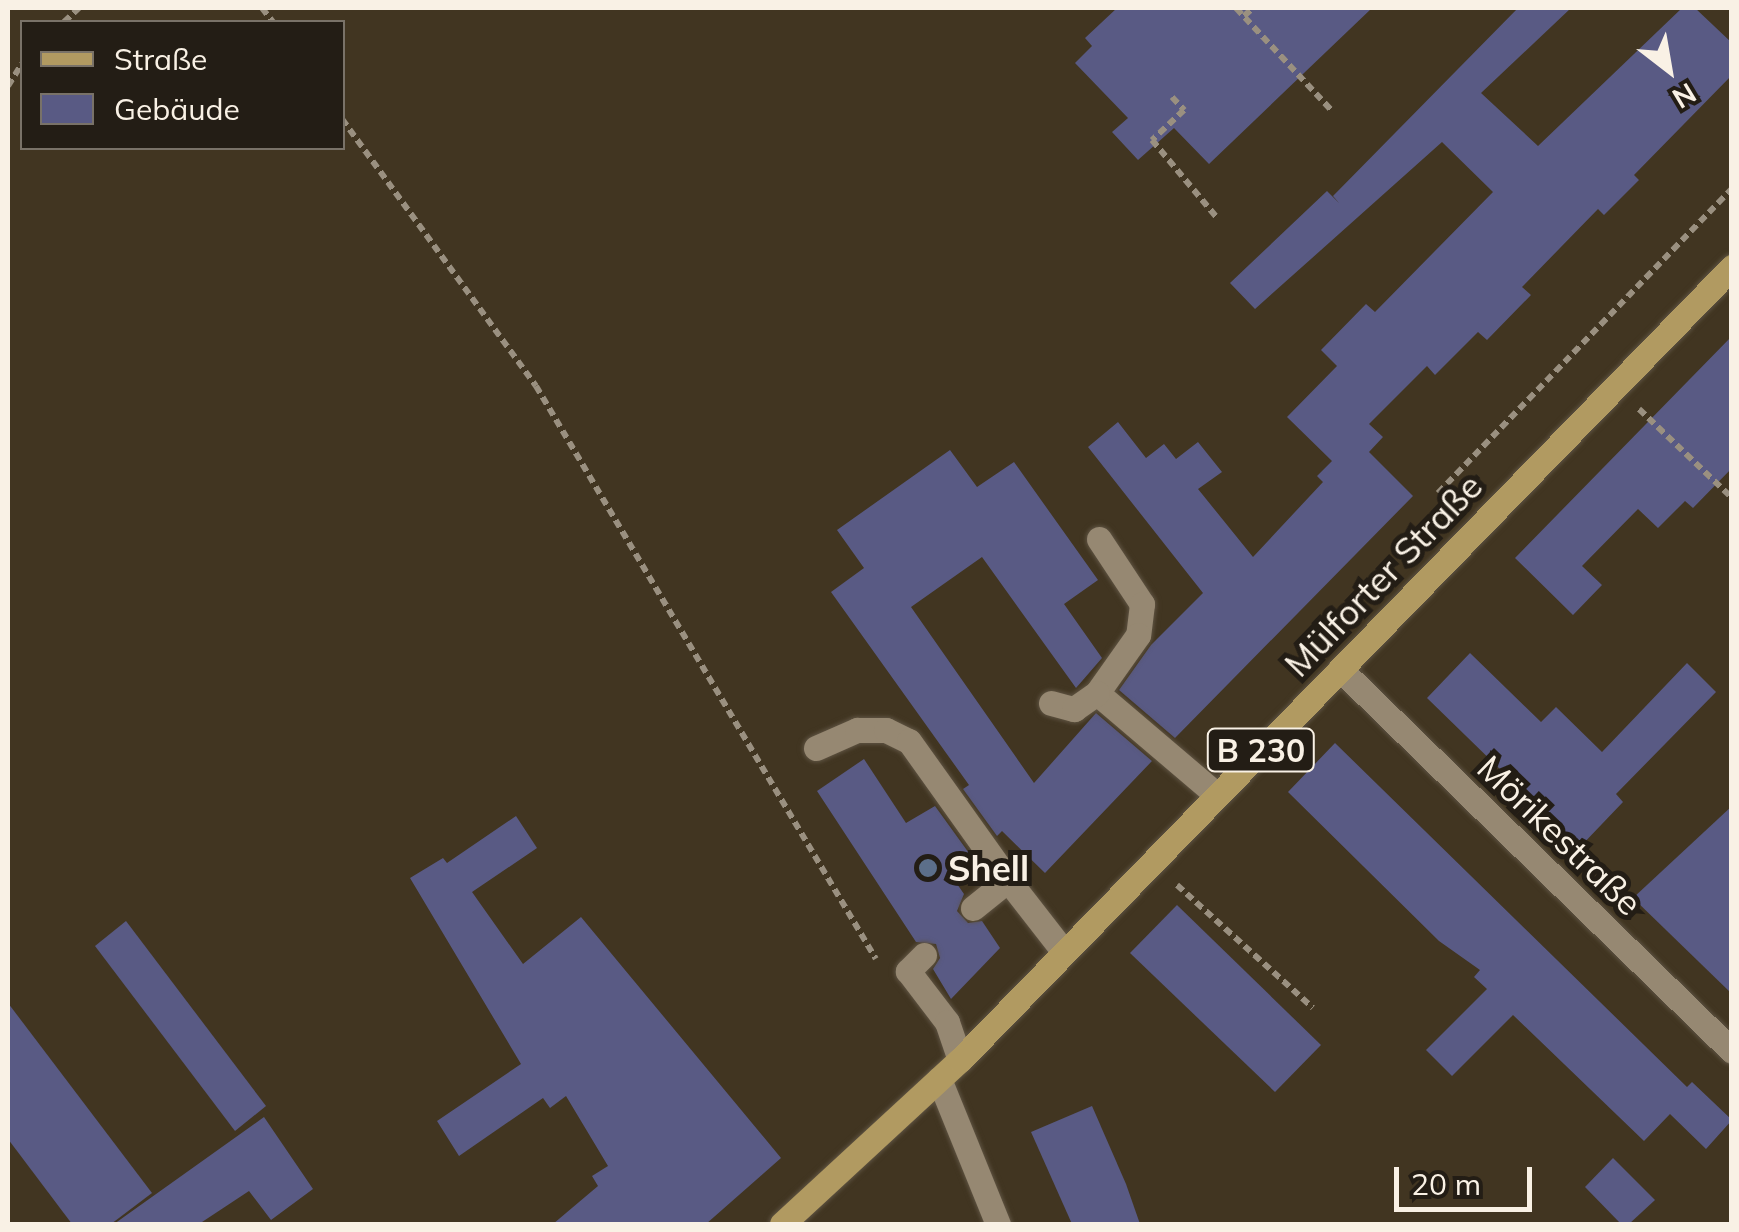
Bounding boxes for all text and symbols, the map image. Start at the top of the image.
legend [20,20,345,150]
north arrow [1619,20,1719,120]
text: Straße [114,40,207,78]
text: N [1667,76,1703,117]
text: Gebäude [114,90,240,128]
street label: Mülforter Straße [1276,465,1490,685]
road number: B 230 [1206,723,1316,777]
street label: Mörikestraße [1469,746,1651,924]
place label: Shell [948,847,1029,889]
marker: Shell [917,857,939,879]
scale bar [1399,1147,1536,1209]
text: 20 m [1411,1165,1481,1203]

